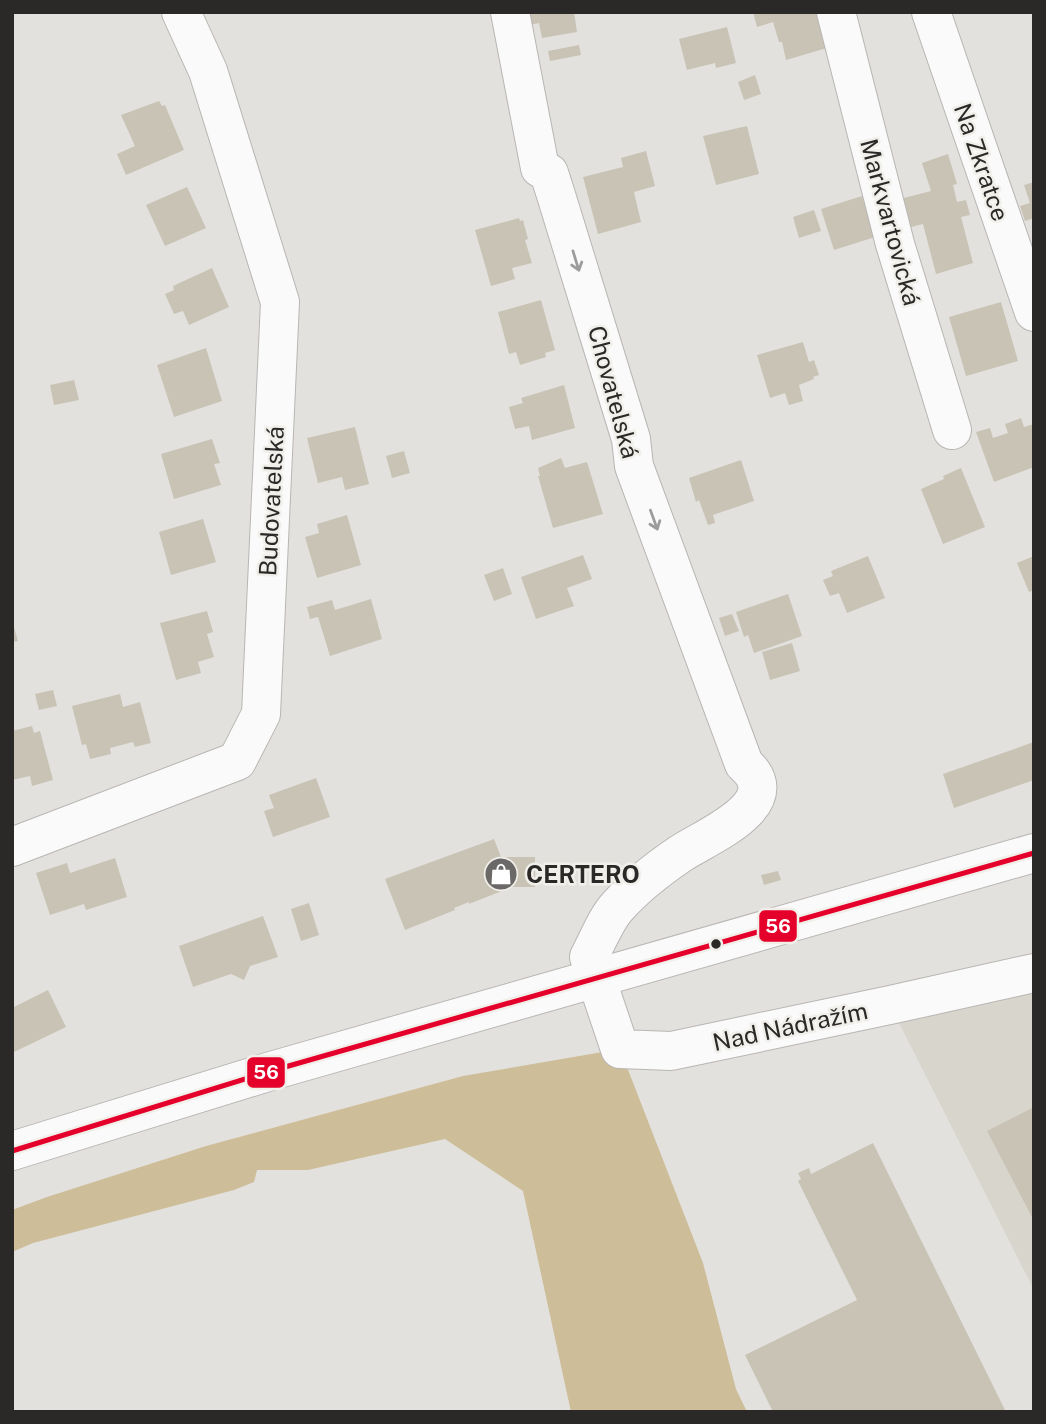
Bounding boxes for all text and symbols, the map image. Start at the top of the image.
street label: Na Zkratce [949,99,1015,225]
street label: Markvartovická [855,136,927,308]
one-way arrow [571,249,584,271]
street label: Chovatelská [583,323,645,461]
street label: Budovatelská [253,425,289,577]
one-way arrow [648,509,661,531]
shop icon: CERTERO [482,855,520,893]
place label: CERTERO [526,860,640,888]
line badge: 56 [758,909,798,943]
text: 56 [765,915,791,937]
unlabelled marker [709,937,723,951]
street label: Nad Nádražím [710,996,870,1056]
line badge: 56 [246,1056,286,1089]
text: 56 [253,1061,279,1083]

